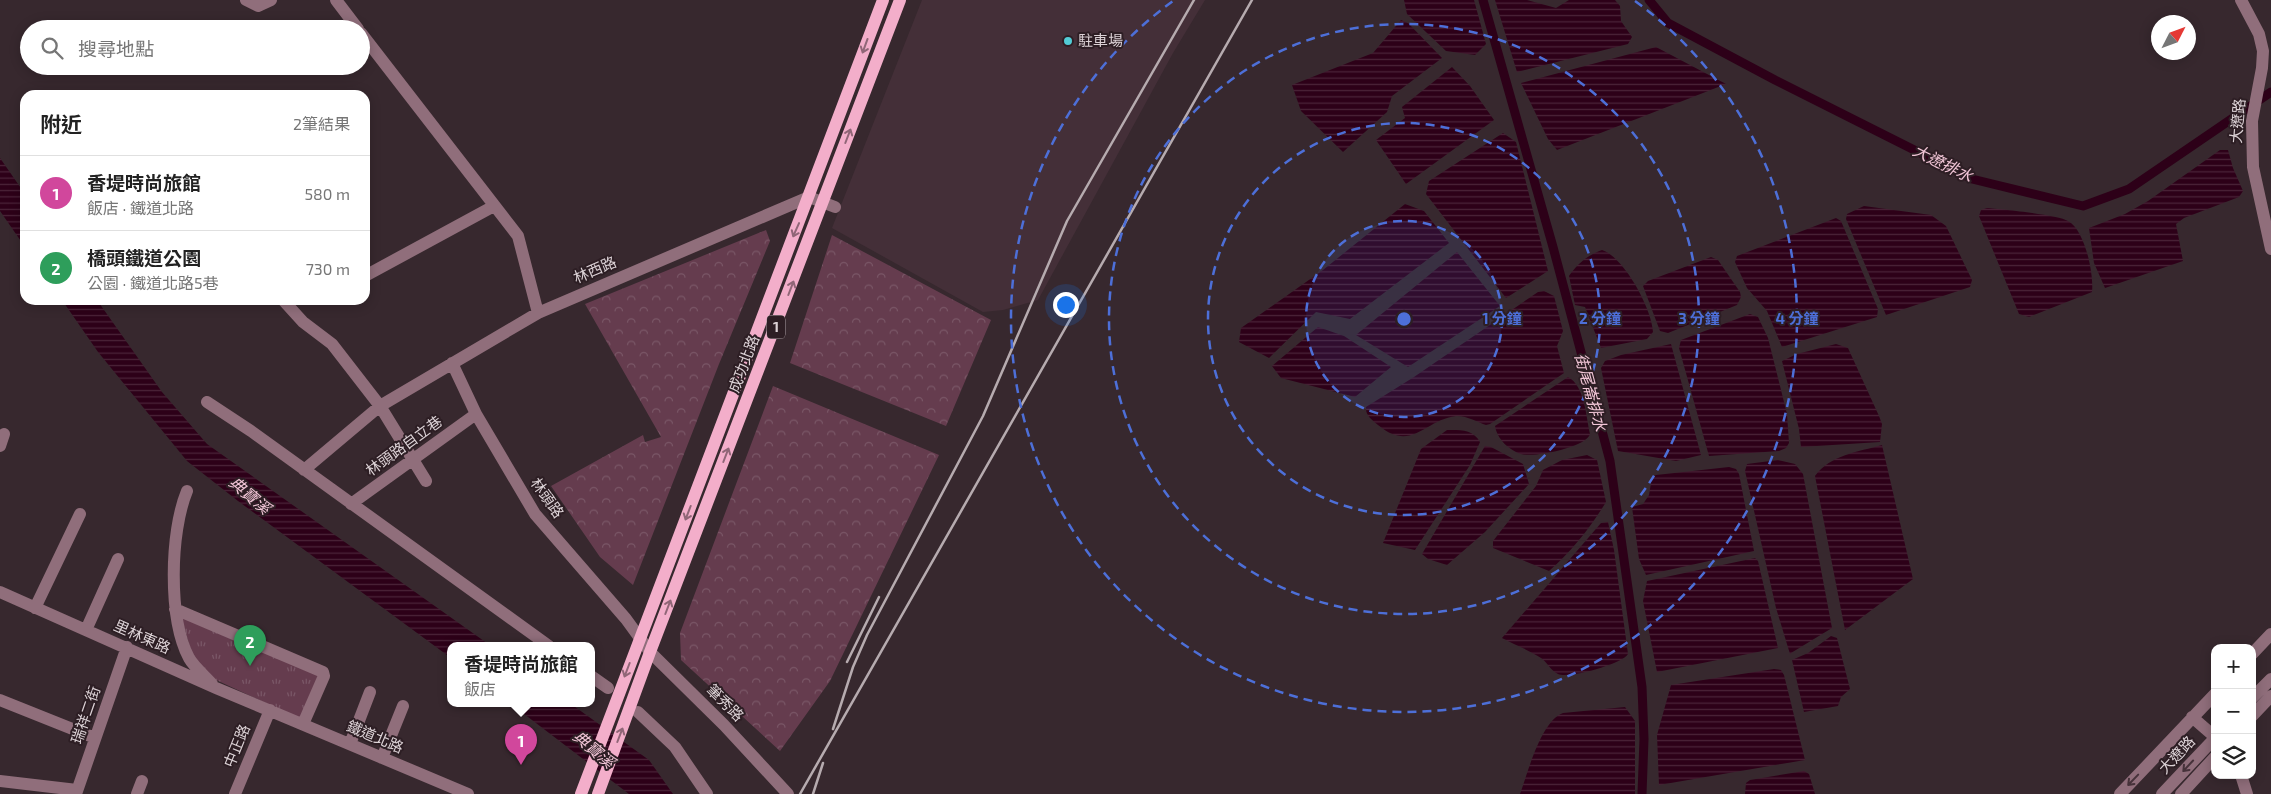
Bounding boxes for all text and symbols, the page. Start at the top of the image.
north arrow [2151,15,2196,60]
search box [20,20,370,75]
place label: 駐車場 [1078,31,1123,49]
icon: search [38,34,66,62]
marker: 駐車場 [1062,35,1074,47]
text: 搜尋地點 [78,37,154,60]
one-way arrow [860,38,869,53]
street label: 大遼路 [2226,98,2248,144]
text: 附近 [40,111,82,136]
text: 2筆結果 [293,114,350,133]
one-way arrow [845,128,854,143]
water label: 大遼排水 [1910,140,1977,186]
text: 香堤時尚旅館 [87,171,201,194]
text: 1 [53,184,59,203]
text: 580 m [304,184,350,203]
text: 飯店 · 鐵道北路 [87,198,194,217]
one-way arrow [790,222,800,237]
text: 橋頭鐵道公園 [87,246,201,269]
street label: 林西路 [570,252,619,286]
text: 2 [51,259,61,278]
text: 730 m [306,259,350,278]
text: 公園 · 鐵道北路5巷 [87,273,219,292]
one-way arrow [787,280,796,296]
your location [1053,292,1079,318]
text: 1 分鐘 [1482,309,1522,327]
text: 2 分鐘 [1579,309,1621,327]
text: 3 分鐘 [1678,309,1720,327]
text: 4 分鐘 [1776,309,1818,327]
centre of rings [1395,310,1413,328]
road number: 1 [767,316,785,338]
street label: 成功北路 [724,332,762,395]
water label: 街尾崙排水 [1572,351,1611,434]
street label: 林頭路自立巷 [362,411,445,479]
one-way arrow [722,448,731,464]
water label: 典寶溪 [226,472,276,519]
street label: 林頭路 [528,474,568,521]
one-way arrow [682,505,692,520]
one-way arrow [663,600,673,615]
street label: 里林東路 [111,616,173,657]
pin: 2 [234,625,266,666]
popup [447,642,595,707]
map controls [2211,644,2256,779]
button: + [2211,644,2256,689]
text: 香堤時尚旅館 [464,652,578,675]
one-way arrow [622,661,631,677]
text: 飯店 [464,679,496,698]
street label: 筆秀路 [703,680,748,725]
street label: 瑞祥二街 [67,683,103,746]
button: − [2211,689,2256,734]
street label: 鐵道北路 [344,716,407,756]
street label: 中正路 [219,721,253,770]
pin: 1 [505,724,537,765]
water label: 典寶溪 [570,726,620,773]
one-way arrow [616,728,625,743]
street label: 大遼路 [2154,732,2198,777]
button: layers [2211,734,2256,779]
one-way arrow [2182,760,2194,772]
one-way arrow [2127,774,2139,786]

